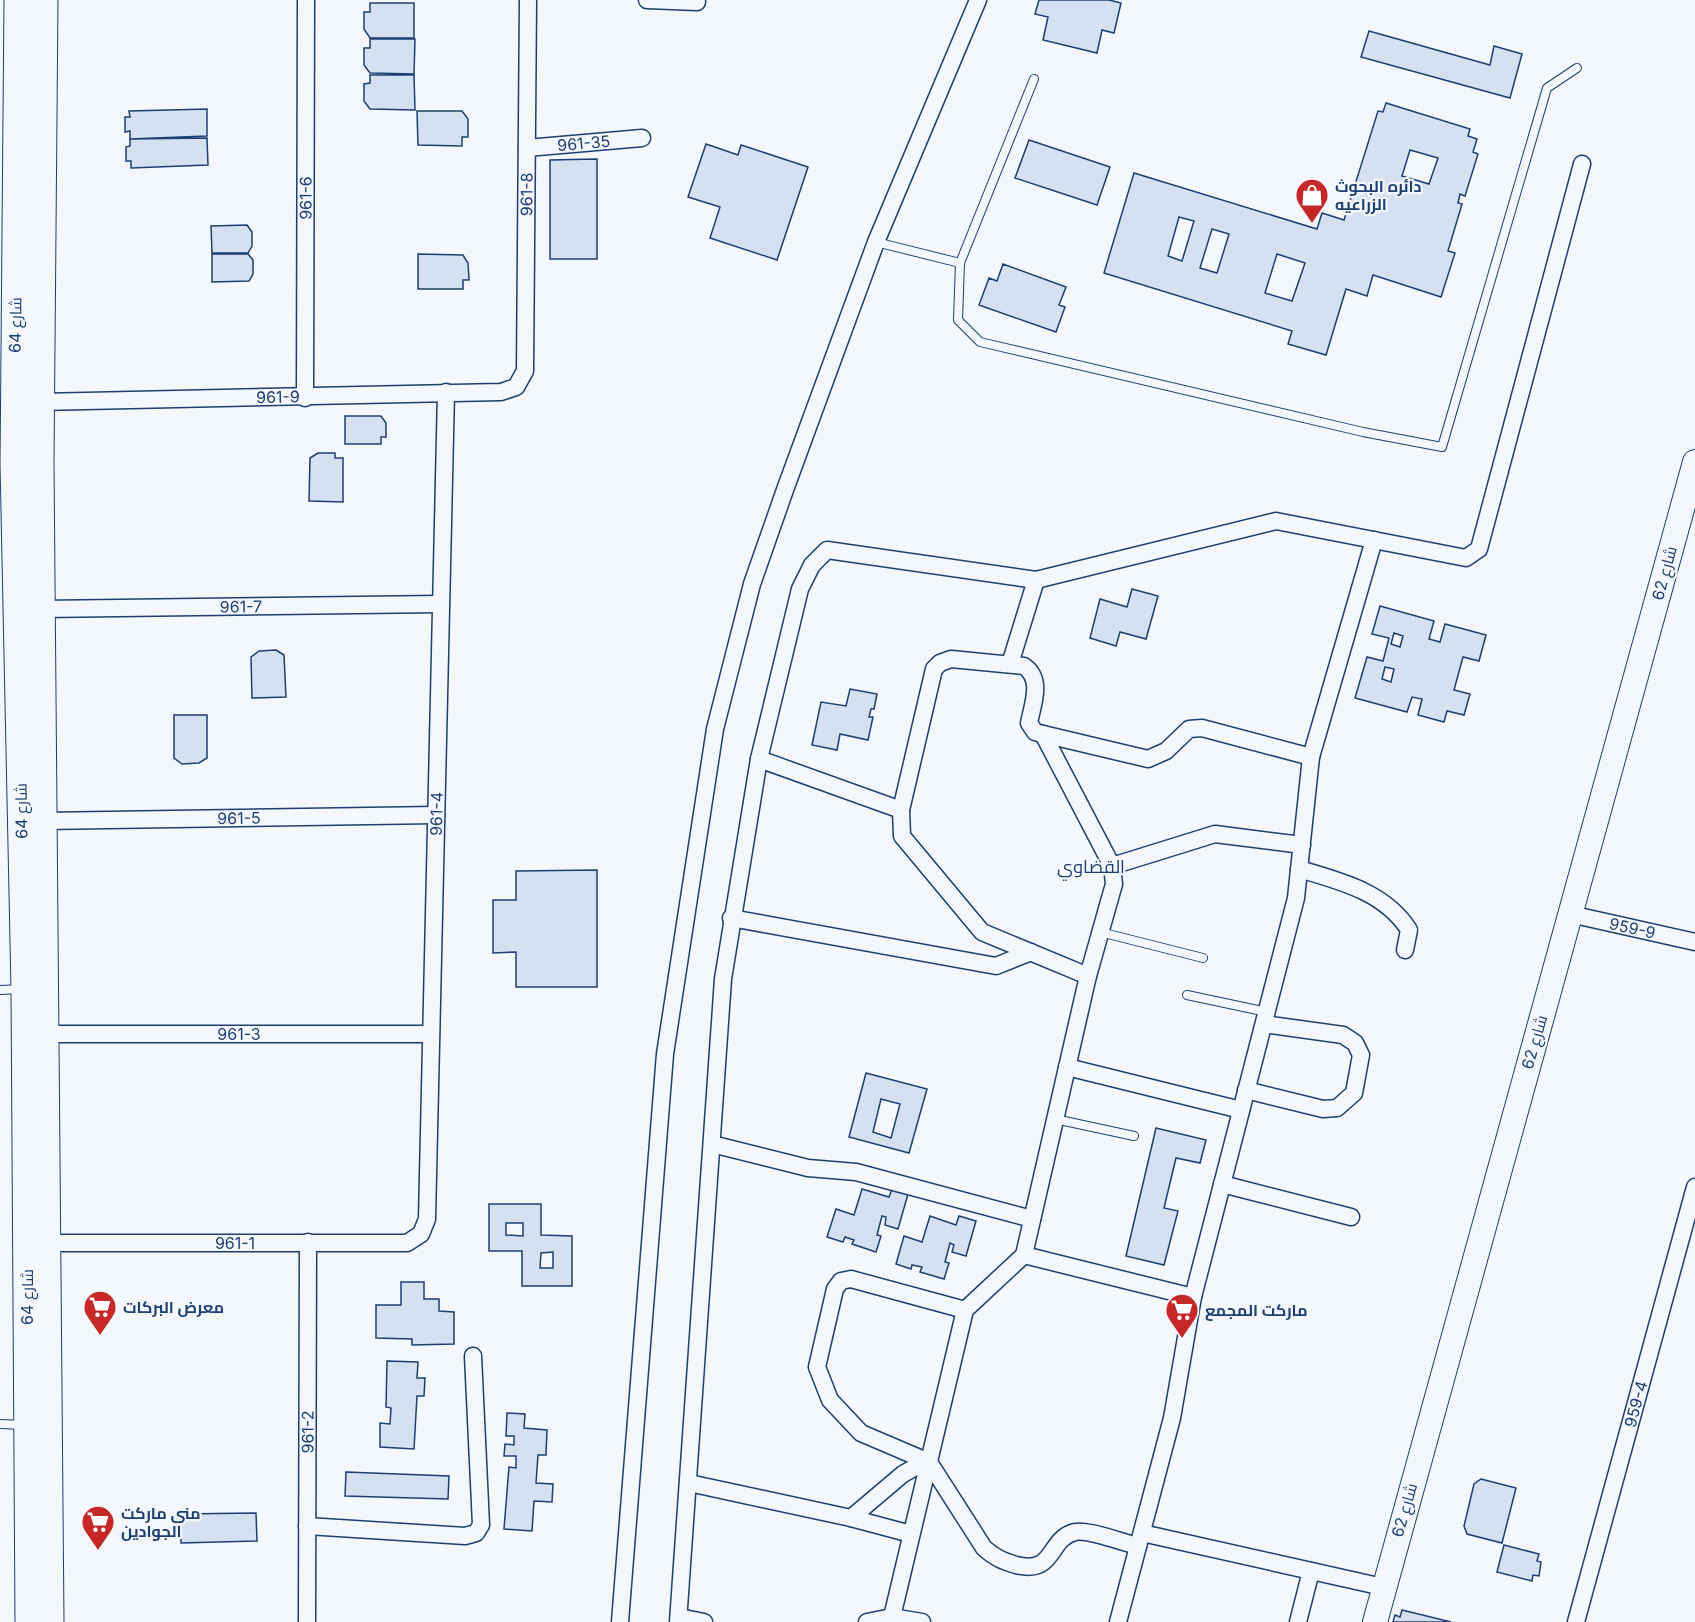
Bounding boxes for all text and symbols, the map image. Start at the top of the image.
street label: 961-35 [556,131,611,155]
street label: 961-8 [516,172,537,216]
street label: 961-6 [295,176,316,220]
place label: دائره البحوث الزراعيه [1335,176,1421,214]
shop icon: دائره البحوث الزراعيه [1294,177,1330,224]
street label: شارع 64 [5,297,27,353]
street label: 961-9 [256,386,300,407]
street label: شارع 62 [1647,544,1683,603]
street label: 961-7 [220,596,262,617]
street label: شارع 64 [11,783,33,839]
street label: 961-4 [426,792,447,836]
street label: 961-5 [217,808,261,828]
district label: القضاوي [1057,856,1125,881]
street label: 959-9 [1607,913,1658,943]
street label: شارع 62 [1517,1013,1553,1072]
street label: 961-3 [217,1024,261,1044]
street label: 961-1 [215,1233,255,1253]
street label: شارع 64 [17,1269,39,1325]
supermarket icon: معرض البركات [82,1289,118,1336]
supermarket icon: ماركت المجمع [1164,1292,1200,1339]
place label: معرض البركات [123,1297,224,1317]
place label: ماركت المجمع [1205,1300,1308,1321]
street label: 959-4 [1620,1379,1652,1429]
street label: 961-2 [297,1410,318,1454]
street label: شارع 62 [1387,1481,1423,1540]
place label: مني ماركت الجوادين [121,1503,201,1541]
supermarket icon: مني ماركت الجوادين [80,1504,116,1551]

